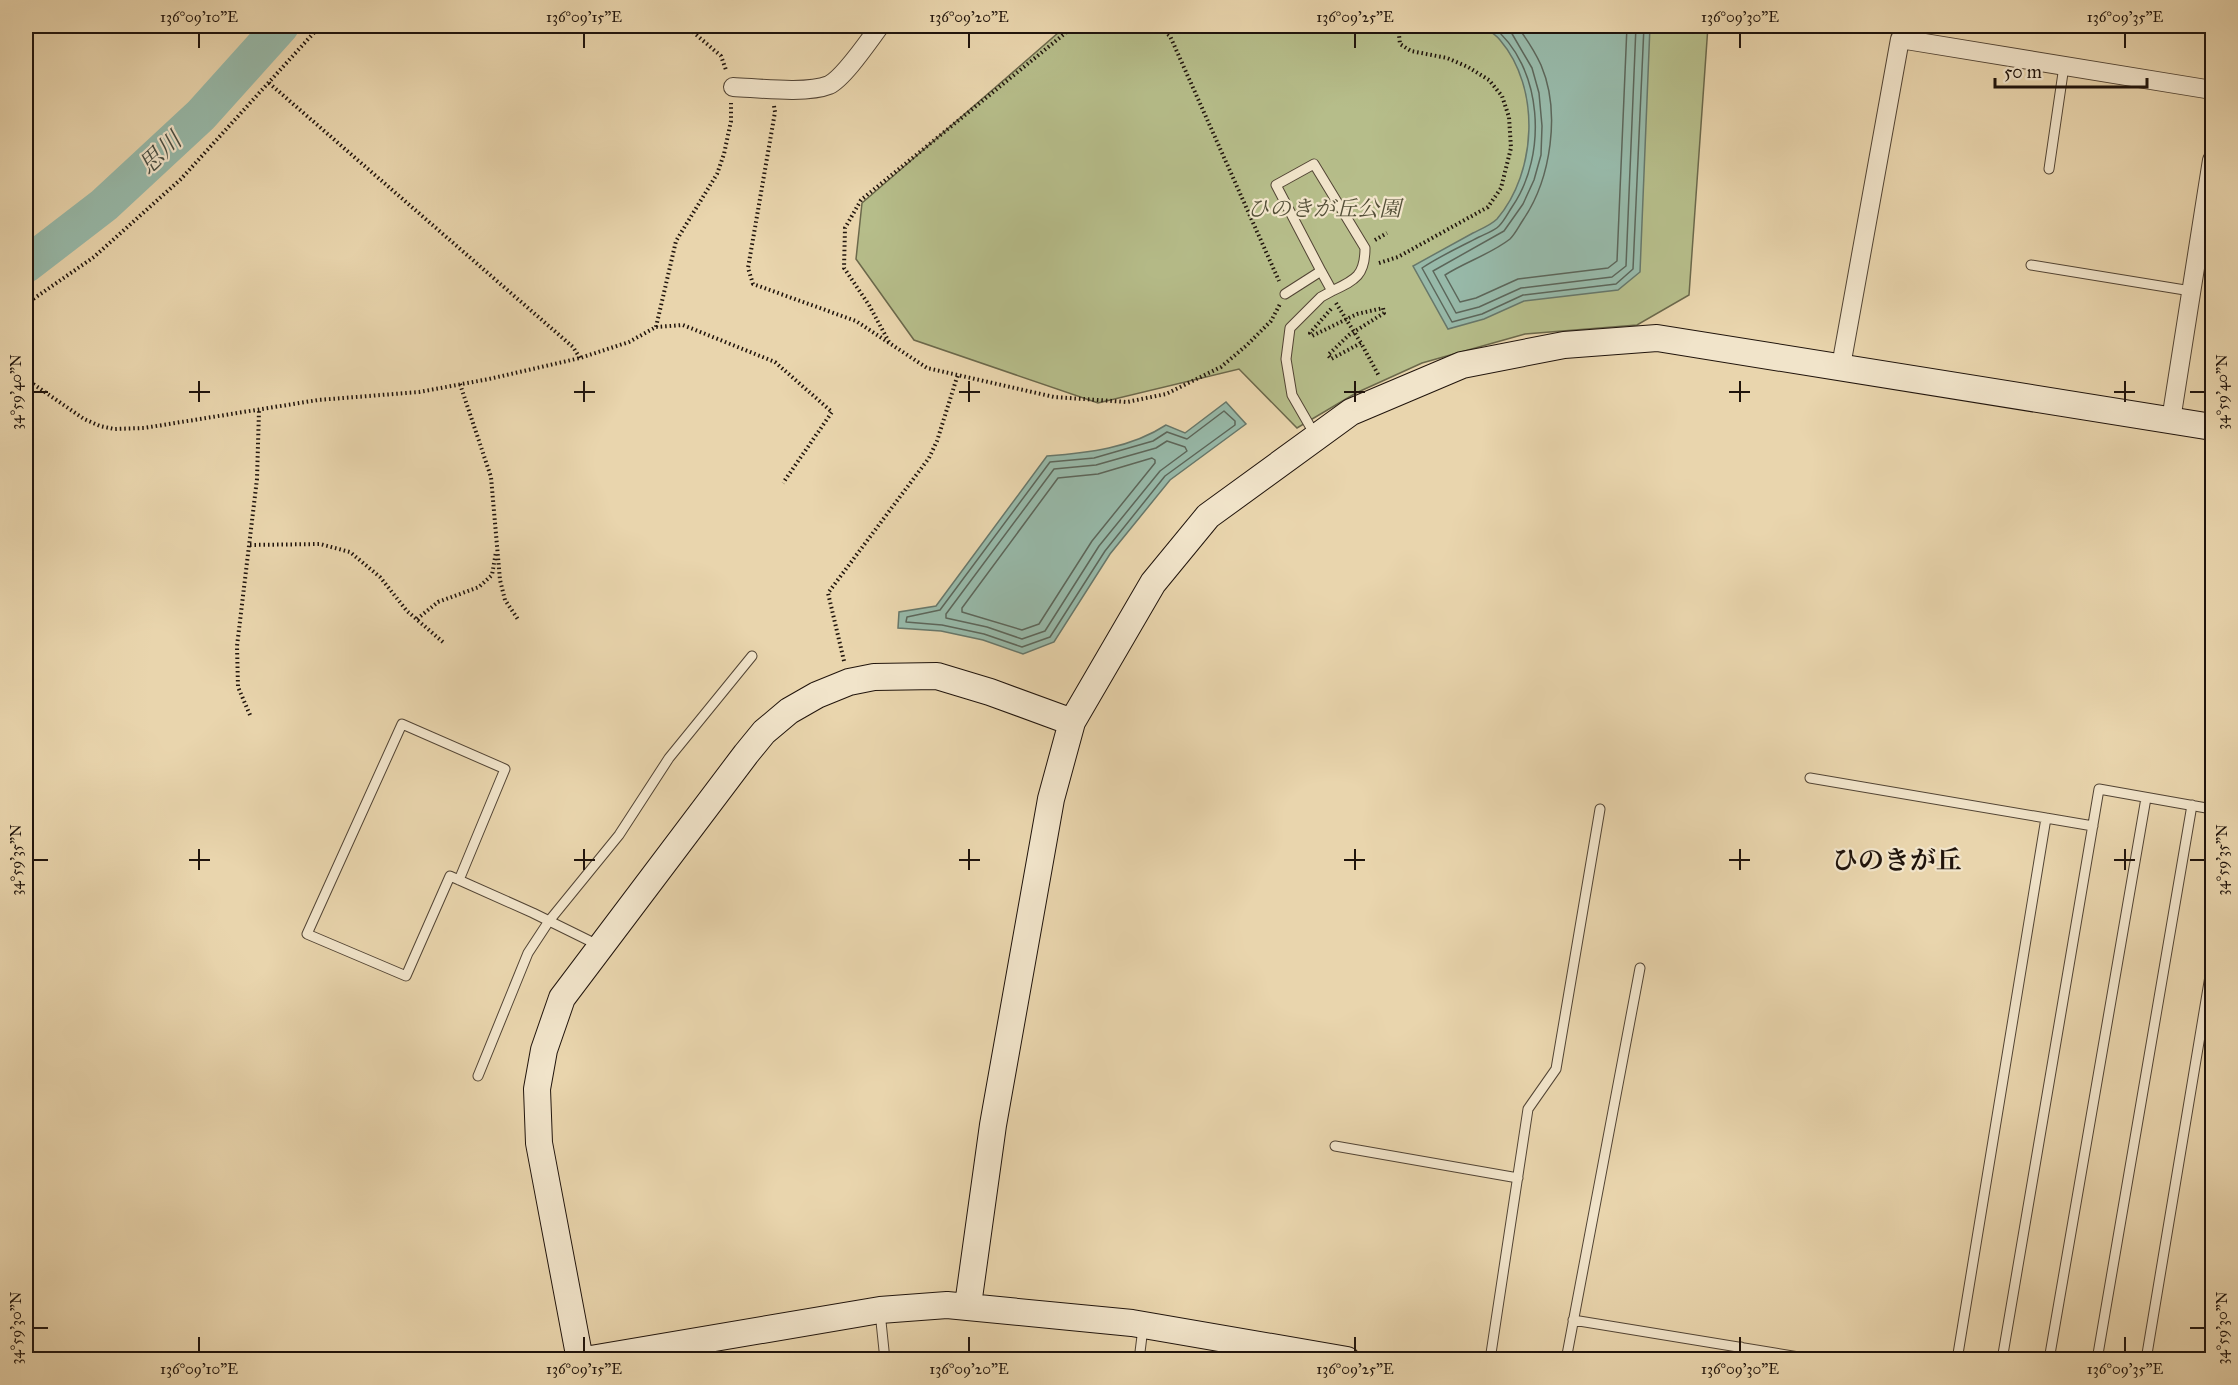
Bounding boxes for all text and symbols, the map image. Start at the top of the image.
text: 136°09'10"E [160,8,238,26]
text: 136°09'15"E [546,8,622,26]
text: 136°09'20"E [929,8,1009,26]
text: 136°09'25"E [1316,8,1394,26]
text: 136°09'30"E [1701,8,1779,26]
text: 136°09'35"E [2087,8,2163,26]
scale bar [1995,51,2146,89]
text: 50 m [2004,61,2042,83]
water label: 思川 [132,124,190,180]
park label: ひのきが丘公園 [1247,195,1404,222]
text: 34°59'40"N [7,354,25,430]
text: 34°59'40"N [2213,354,2231,430]
text: 34°59'35"N [7,824,25,896]
text: 34°59'35"N [2213,824,2231,896]
district label: ひのきが丘 [1832,844,1962,876]
text: 34°59'30"N [7,1291,25,1365]
text: 34°59'30"N [2213,1291,2231,1365]
text: 136°09'10"E [160,1360,238,1378]
text: 136°09'15"E [546,1360,622,1378]
text: 136°09'20"E [929,1360,1009,1378]
text: 136°09'25"E [1316,1360,1394,1378]
text: 136°09'30"E [1701,1360,1779,1378]
text: 136°09'35"E [2087,1360,2163,1378]

